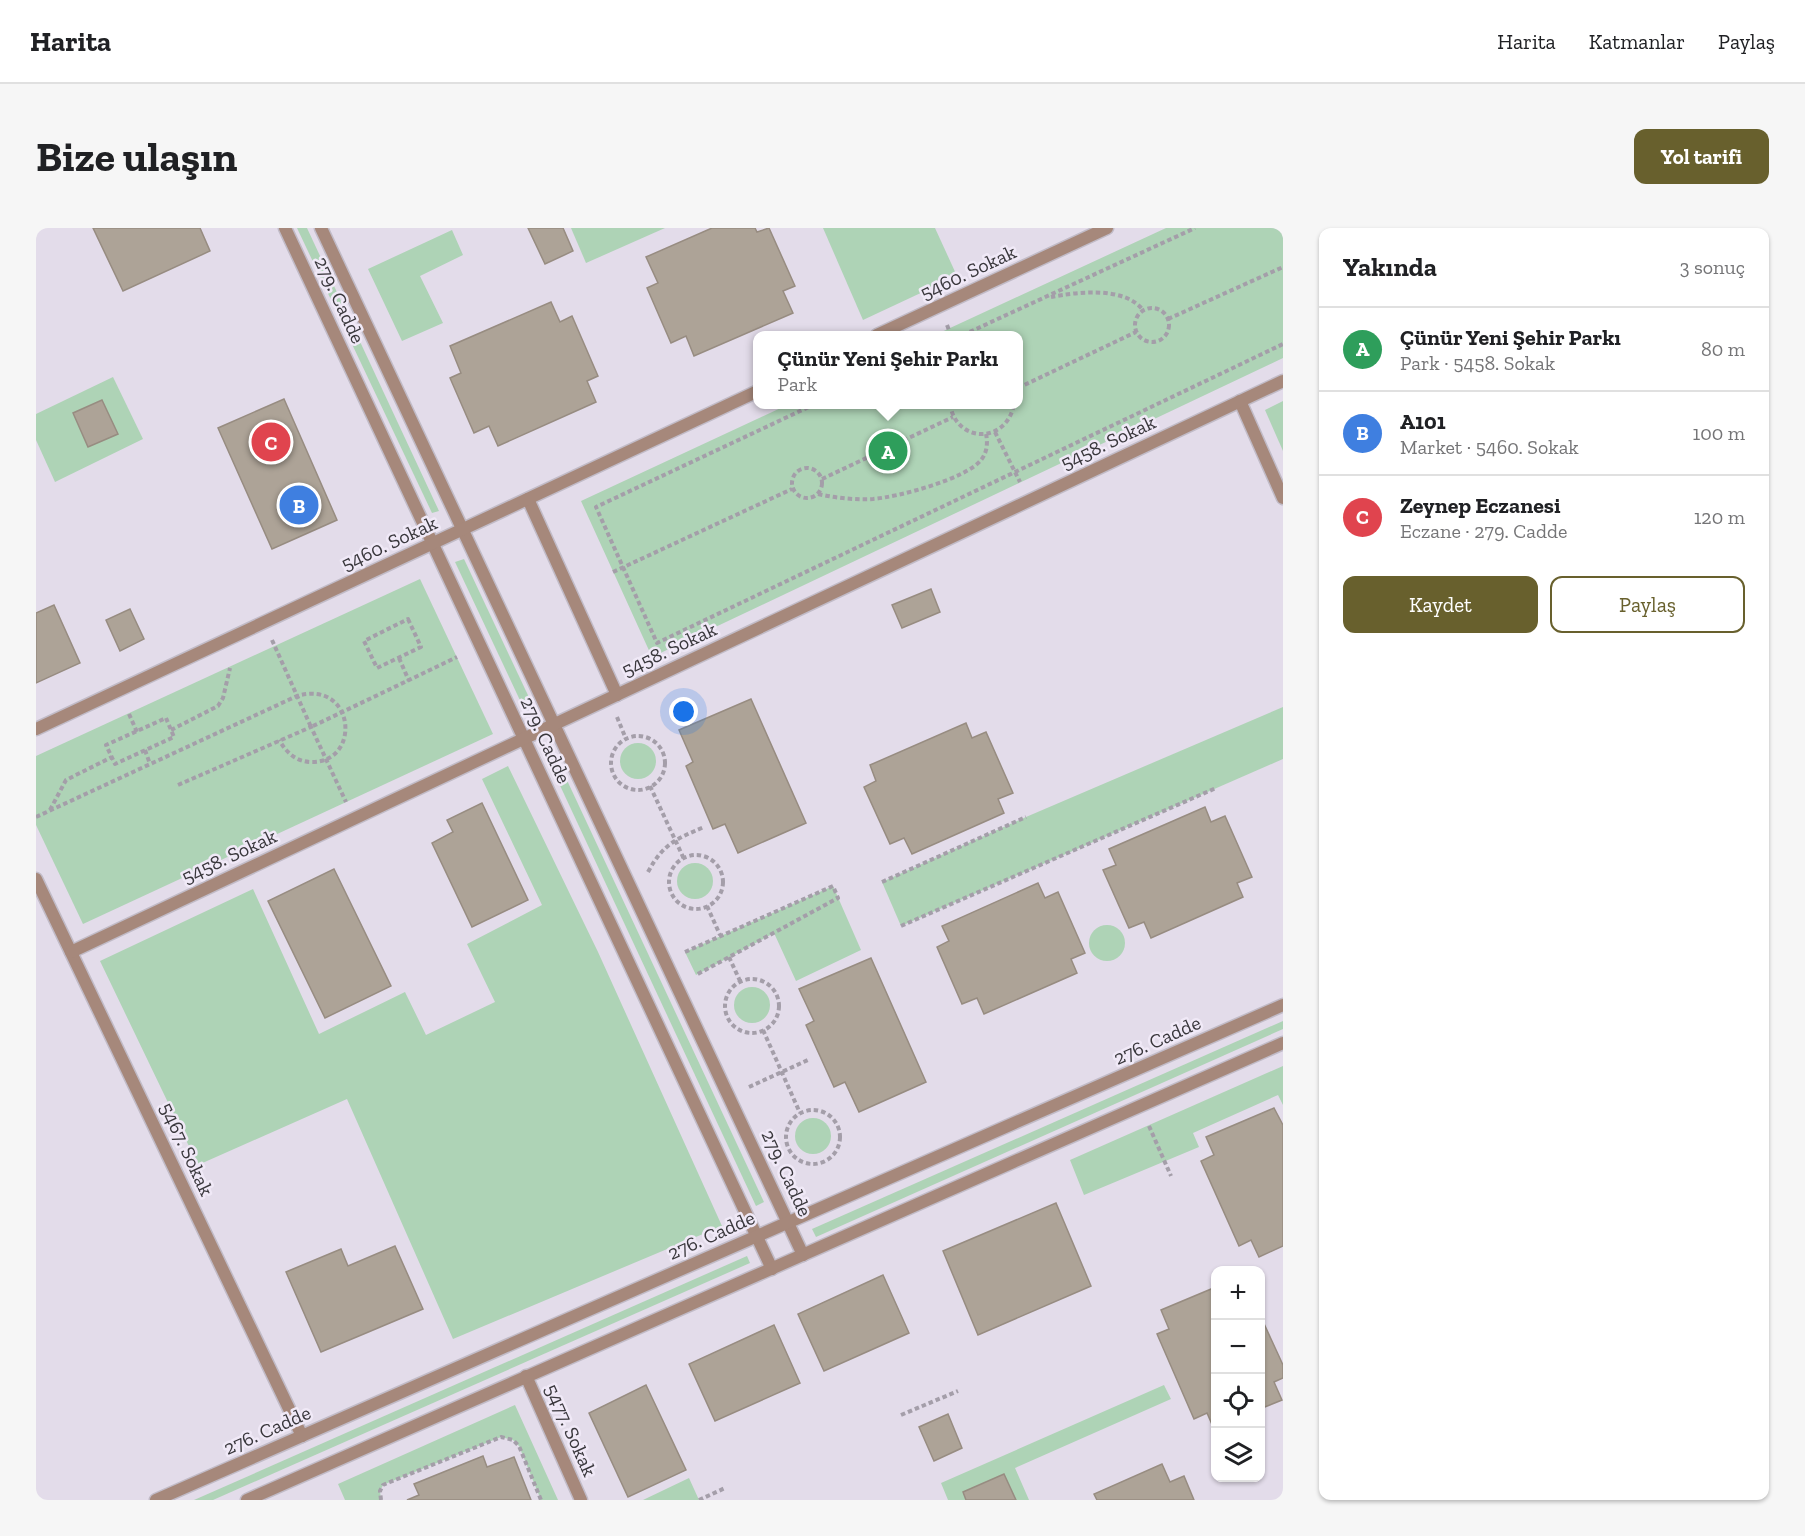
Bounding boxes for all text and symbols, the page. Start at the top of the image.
text: Harita [30,25,111,58]
text: Harita [1497,29,1556,54]
text: Katmanlar [1589,29,1685,54]
text: Paylaş [1718,29,1775,54]
button: Yol tarifi [1634,129,1769,184]
text: Bize ulaşın [36,131,237,182]
street label: 5460. Sokak [916,239,1020,305]
text: Yakında [1343,251,1437,283]
street label: 279. Cadde [309,253,371,347]
text: 3 sonuç [1680,255,1745,279]
text: Çünür Yeni Şehir Parkı [1400,324,1621,351]
popup [753,331,1023,409]
text: A [1356,337,1369,361]
text: 80 m [1701,337,1745,361]
text: Çünür Yeni Şehir Parkı [778,345,998,372]
text: Park · 5458. Sokak [1400,351,1555,375]
text: Park [778,372,817,396]
text: A101 [1400,408,1446,435]
street label: 5458. Sokak [1057,409,1160,474]
pin: C [252,420,290,464]
text: B [1356,421,1369,445]
text: 100 m [1692,421,1745,445]
pin: A [868,428,908,474]
text: Market · 5460. Sokak [1400,435,1579,459]
pin: B [280,482,318,528]
text: Zeynep Eczanesi [1400,492,1561,519]
text: C [1356,505,1369,529]
text: 120 m [1694,505,1745,529]
street label: 5460. Sokak [337,510,441,576]
text: Eczane · 279. Cadde [1400,519,1567,543]
button: Kaydet [1343,576,1538,633]
button: Paylaş [1550,576,1745,633]
street label: 5458. Sokak [618,616,721,681]
street label: 279. Cadde [515,693,577,787]
your location [669,697,698,726]
street label: 5458. Sokak [178,823,281,888]
street label: 276. Cadde [1110,1010,1204,1070]
street label: 5467. Sokak [155,1098,219,1200]
street label: 279. Cadde [756,1126,818,1220]
street label: 276. Cadde [664,1205,758,1265]
map controls [1211,1266,1265,1482]
button: + [1211,1266,1265,1320]
button: − [1211,1320,1265,1374]
button: locate [1211,1374,1265,1428]
street label: 5477. Sokak [540,1380,602,1481]
street label: 276. Cadde [220,1400,314,1460]
button: layers [1211,1428,1265,1482]

